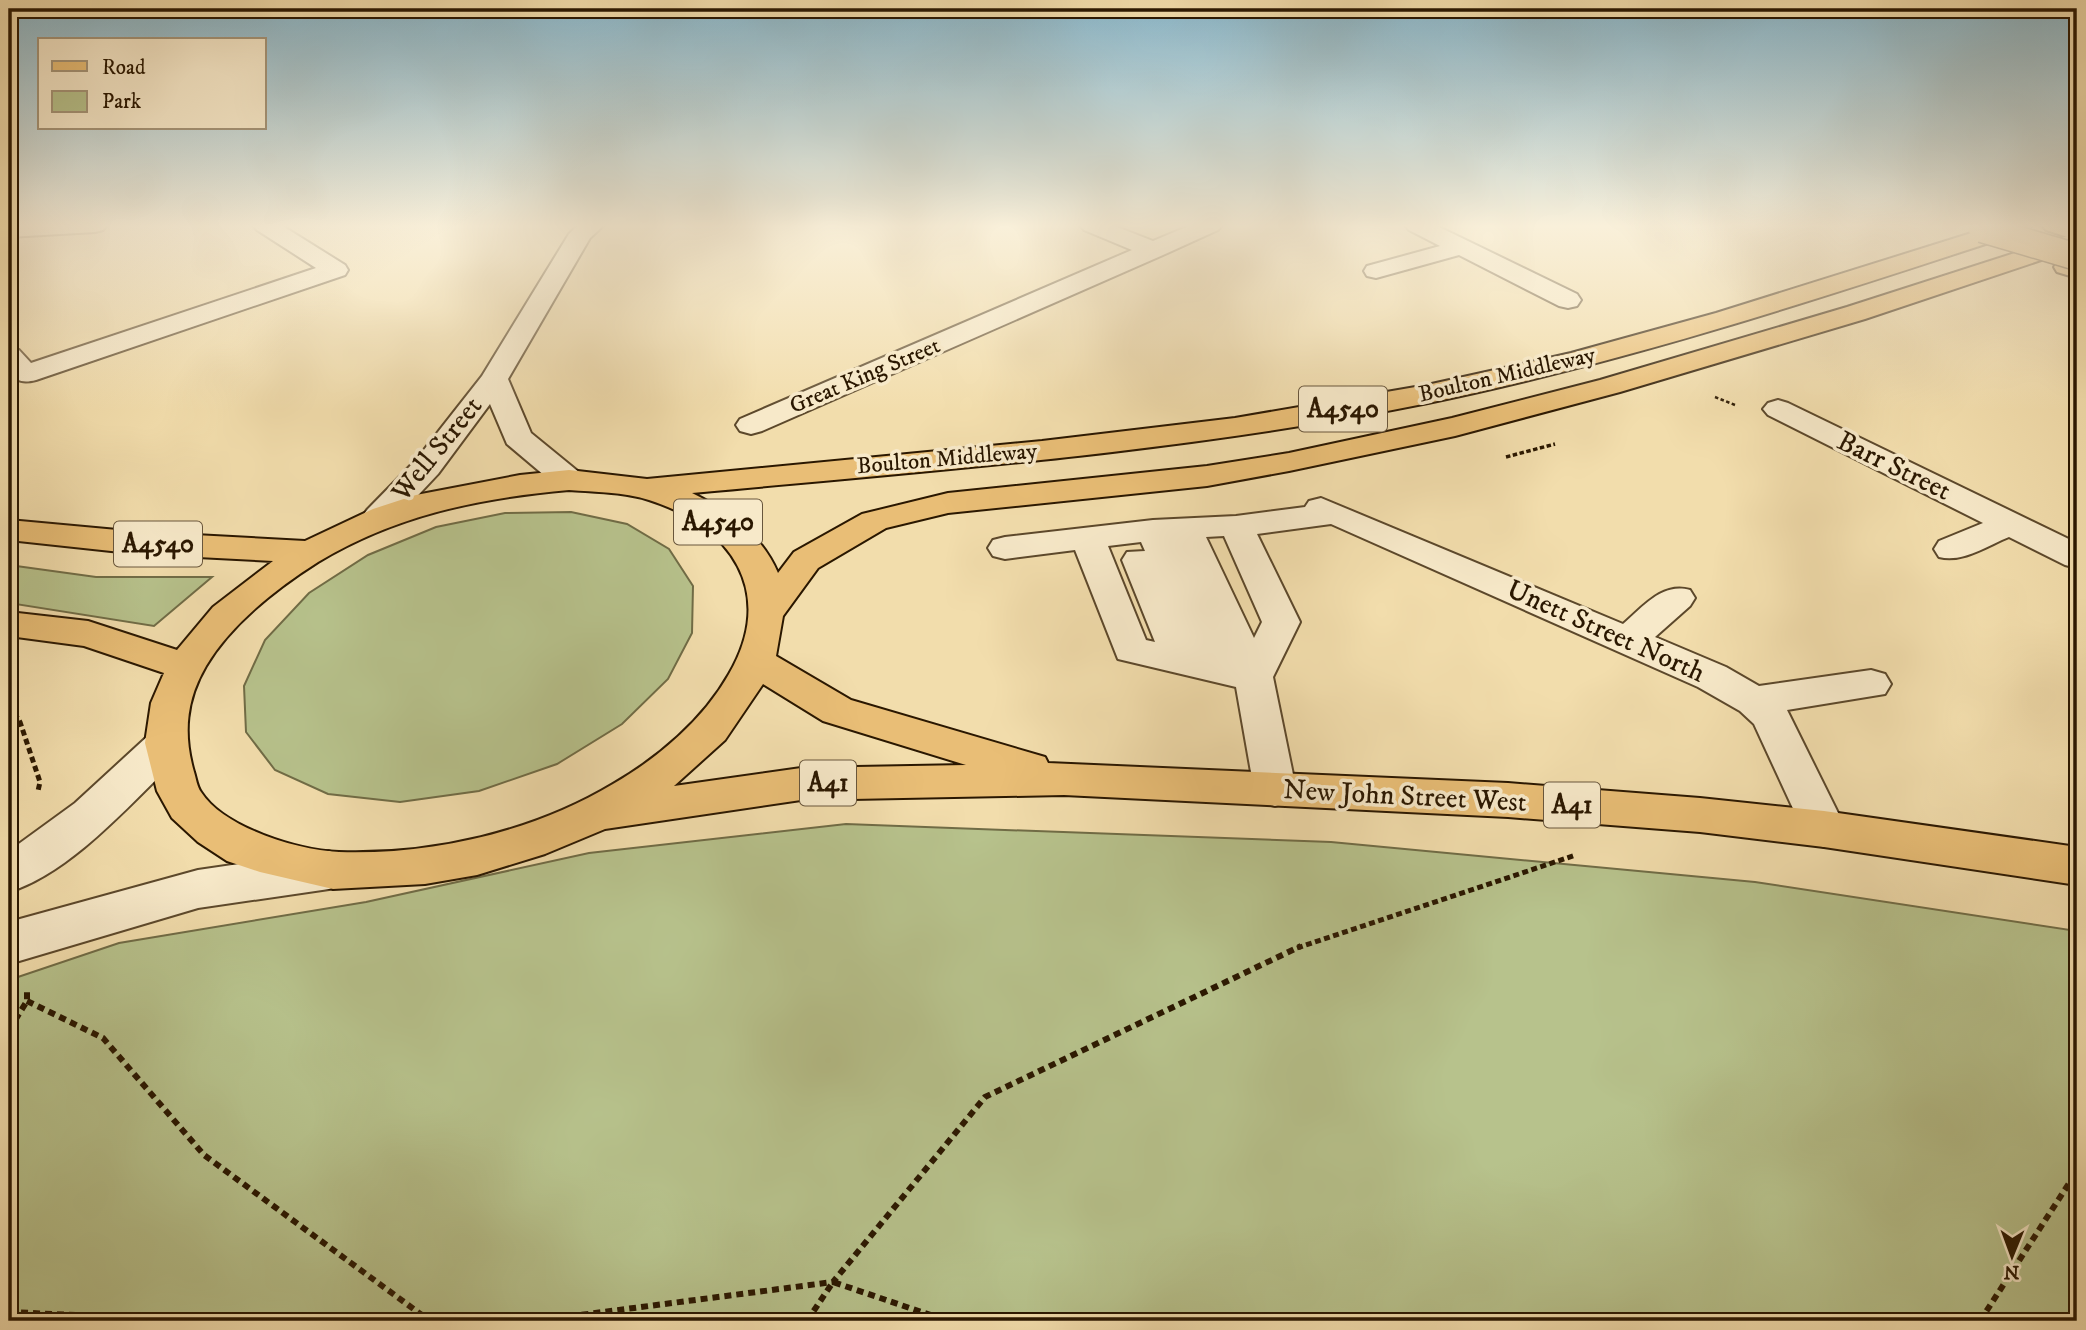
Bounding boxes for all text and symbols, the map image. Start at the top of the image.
legend [38,38,266,130]
text: Road [102,55,146,81]
text: Park [102,89,142,115]
street label: Great King Street [785,331,945,421]
street label: Boulton Middleway [1416,341,1598,409]
road number: A4540 [1299,386,1387,432]
street label: Well Street [383,389,490,509]
street label: Barr Street [1831,423,1957,509]
street label: Boulton Middleway [856,437,1038,481]
road number: A4540 [674,500,762,544]
road number: A4540 [114,522,202,566]
street label: Unett Street North [1501,572,1711,690]
road number: A41 [800,761,856,806]
street label: New John Street West [1282,772,1528,820]
road number: A41 [1544,782,1600,828]
north arrow [1978,1222,2048,1292]
text: N [2003,1260,2020,1283]

